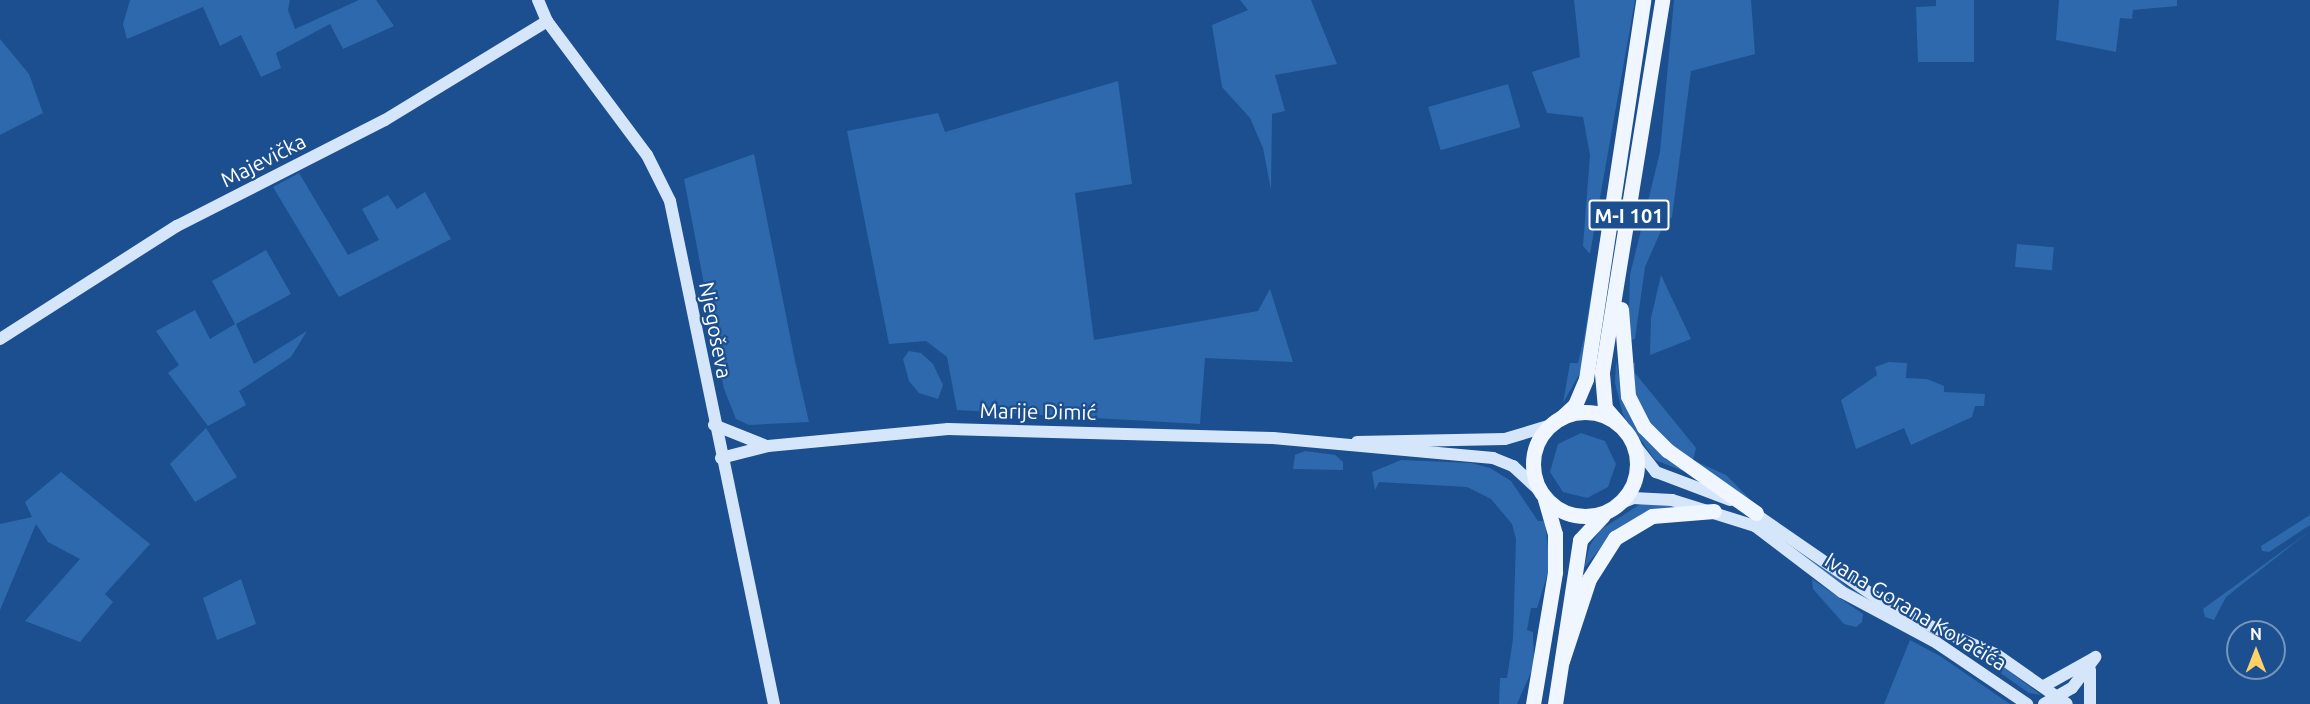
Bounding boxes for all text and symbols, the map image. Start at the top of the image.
street label: Majevička [216,128,310,192]
road number: M-I 101 [1588,198,1670,232]
street label: Njegoševa [694,280,738,380]
street label: Marije Dimić [980,397,1096,425]
street label: Ivana Gorana Kovačića [1821,547,2011,675]
north arrow [2226,620,2286,680]
text: N [2250,625,2262,643]

